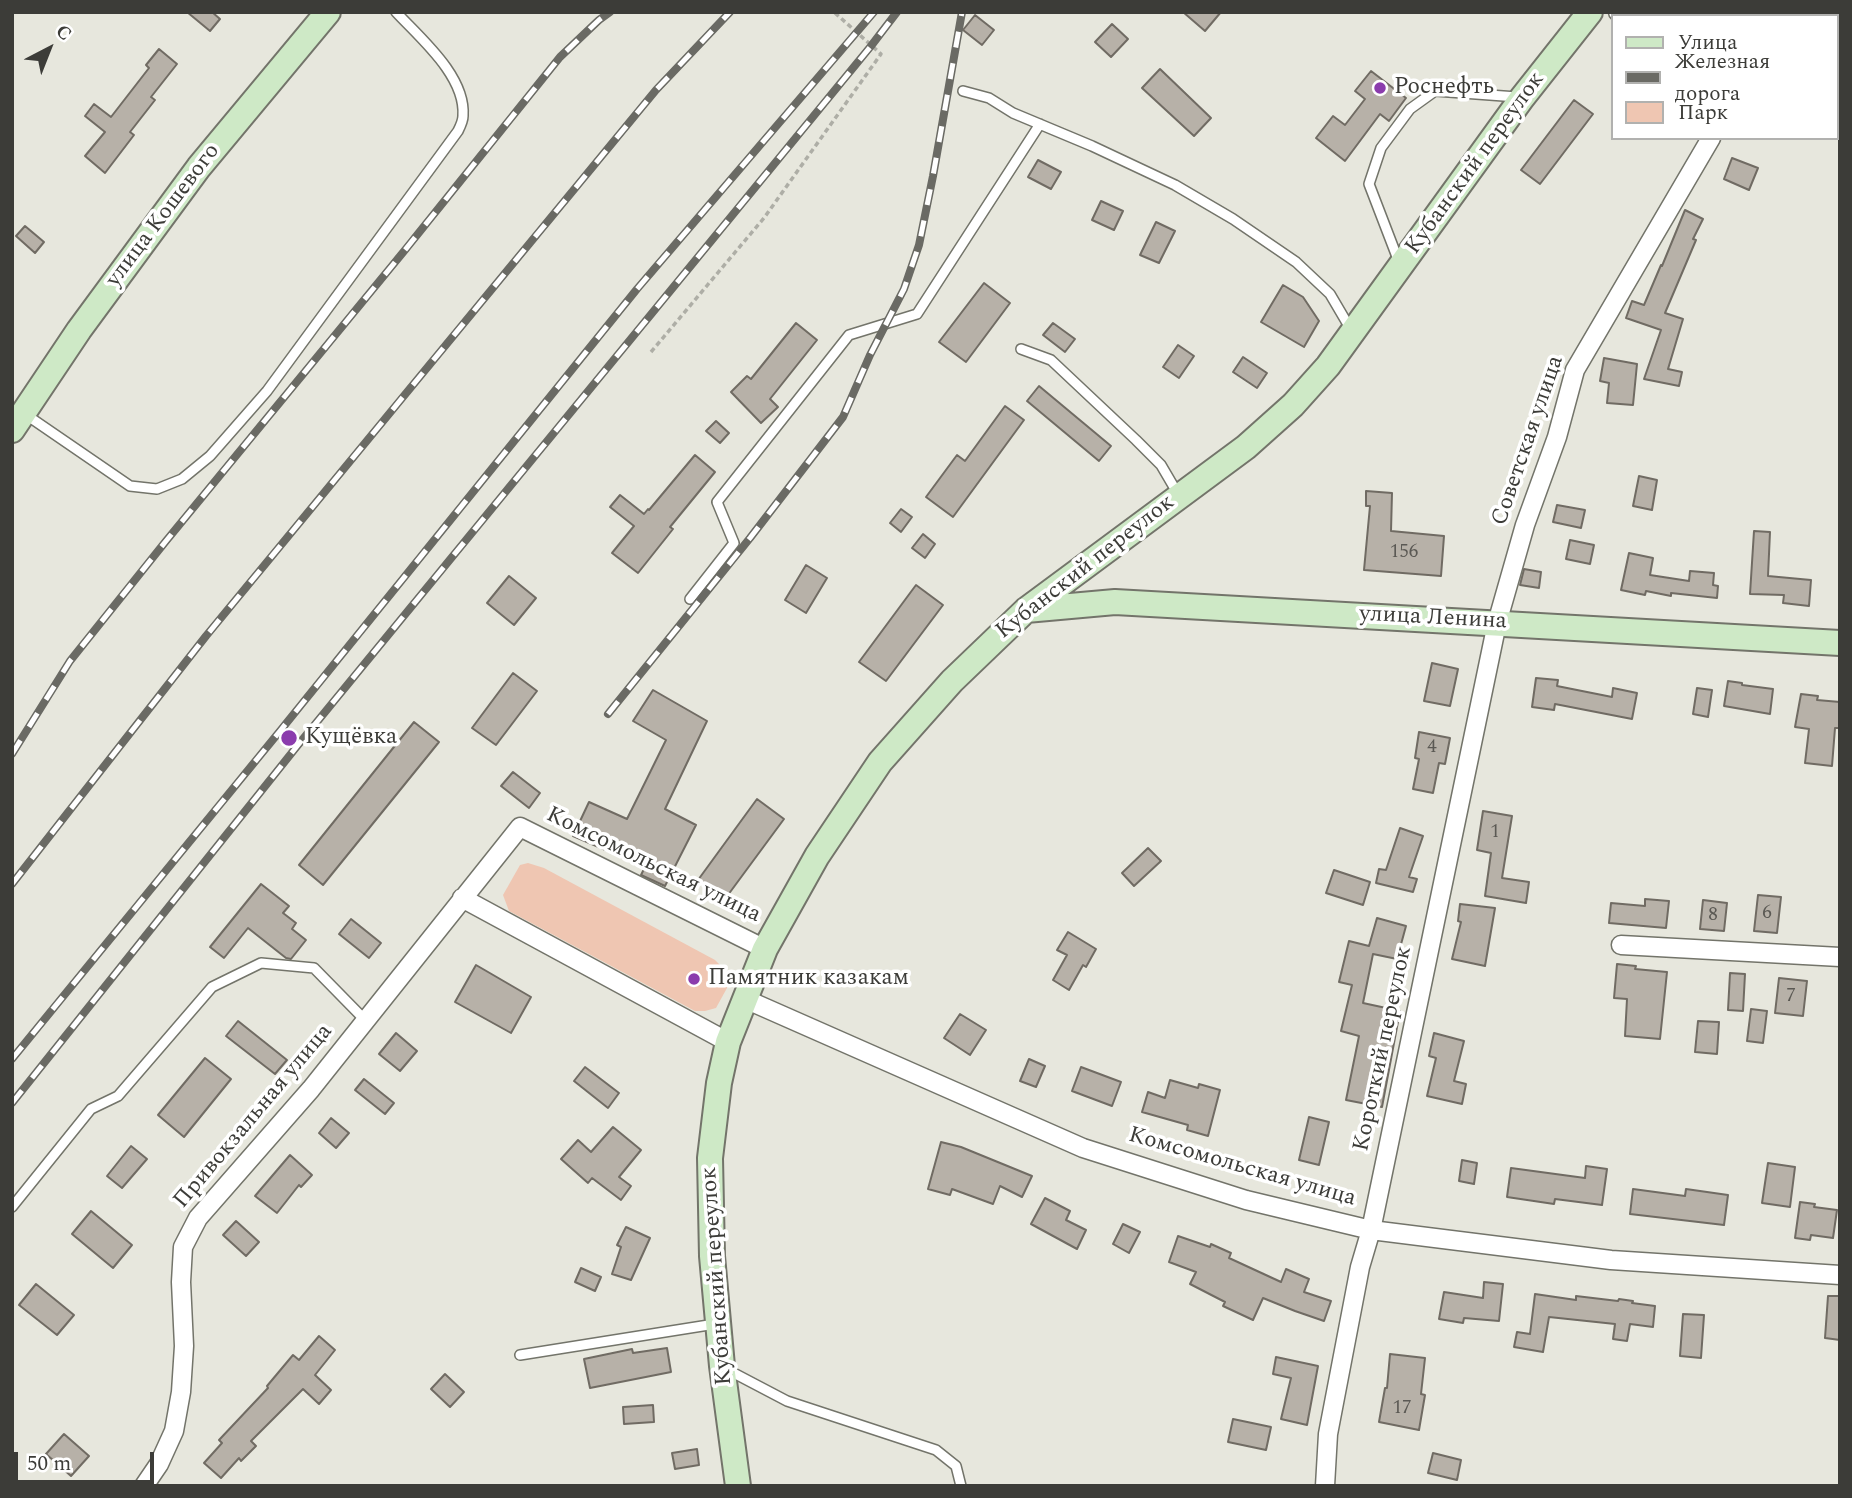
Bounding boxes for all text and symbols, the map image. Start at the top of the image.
north arrow [14,14,84,84]
legend [1610,14,1838,140]
text: С [49,18,78,48]
text: Улица [1678,27,1737,59]
text: Железная дорога [1675,46,1770,110]
street label: Кубанский переулок [1400,67,1552,261]
place label: Роснефть [1394,74,1494,102]
marker: Роснефть [1372,80,1388,96]
text: Парк [1678,97,1728,129]
street label: улица Кошевого [101,139,227,293]
street label: Советская улица [1487,352,1571,530]
street label: Кубанский переулок [991,490,1181,646]
house number: 156 [1390,542,1418,564]
street label: улица Ленина [1359,601,1507,637]
place label: Кущёвка [305,724,397,752]
marker: Кущёвка [279,728,299,748]
house number: 4 [1427,737,1437,759]
street label: Комсомольская улица [541,802,765,930]
house number: 1 [1490,822,1500,844]
house number: 6 [1762,903,1772,925]
house number: 8 [1708,905,1718,927]
street label: Короткий переулок [1349,944,1419,1154]
place label: Памятник казакам [708,965,909,993]
marker: Памятник казакам [686,971,702,987]
house number: 7 [1786,986,1796,1008]
street label: Привокзальная улица [169,1019,339,1215]
street label: Комсомольская улица [1125,1122,1359,1214]
street label: Кубанский переулок [697,1166,739,1386]
house number: 17 [1393,1398,1411,1420]
scale bar [18,1438,158,1482]
text: 50 m [27,1448,71,1480]

